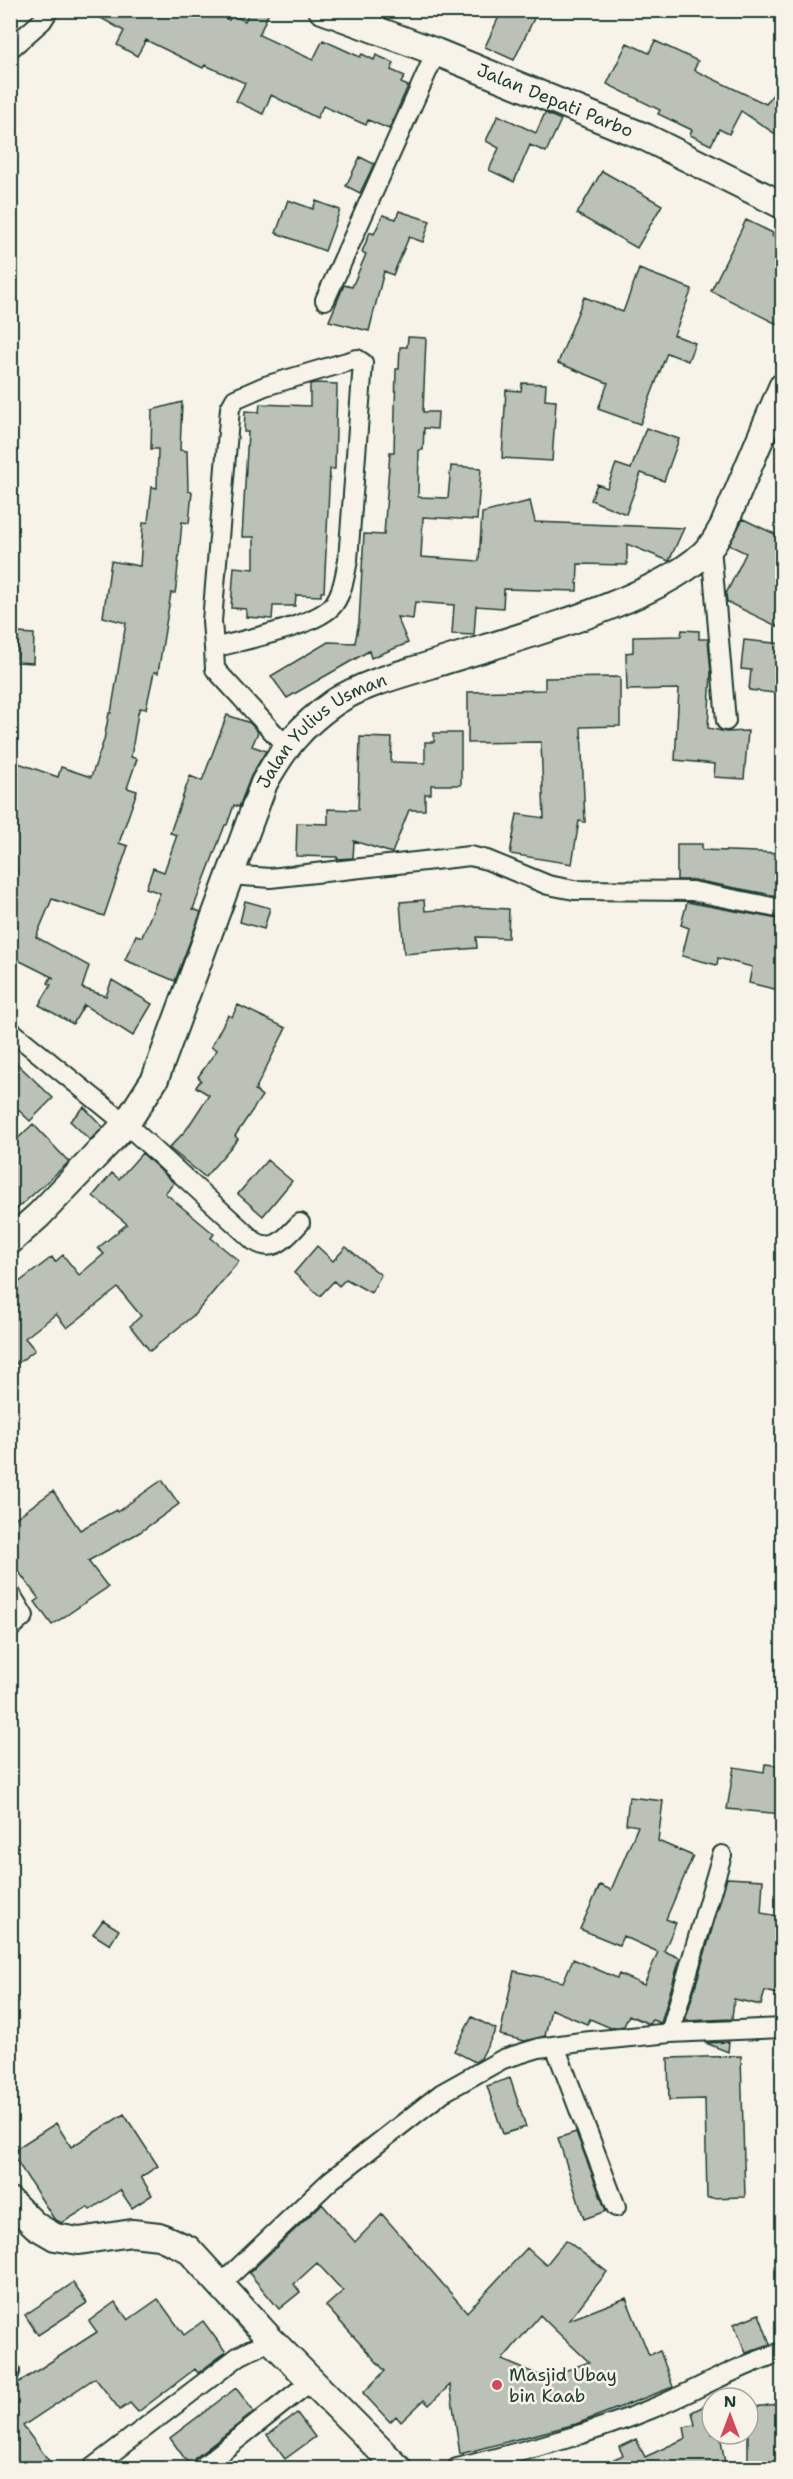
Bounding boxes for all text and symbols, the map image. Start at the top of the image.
street label: Jalan Depati Parbo [473,58,637,143]
street label: Jalan Yulius Usman [251,668,390,793]
place label: Masjid Ubay bin Kaab [509,2363,617,2408]
marker: Masjid Ubay bin Kaab [490,2378,504,2392]
north arrow [700,2386,760,2446]
text: N [724,2391,736,2412]

